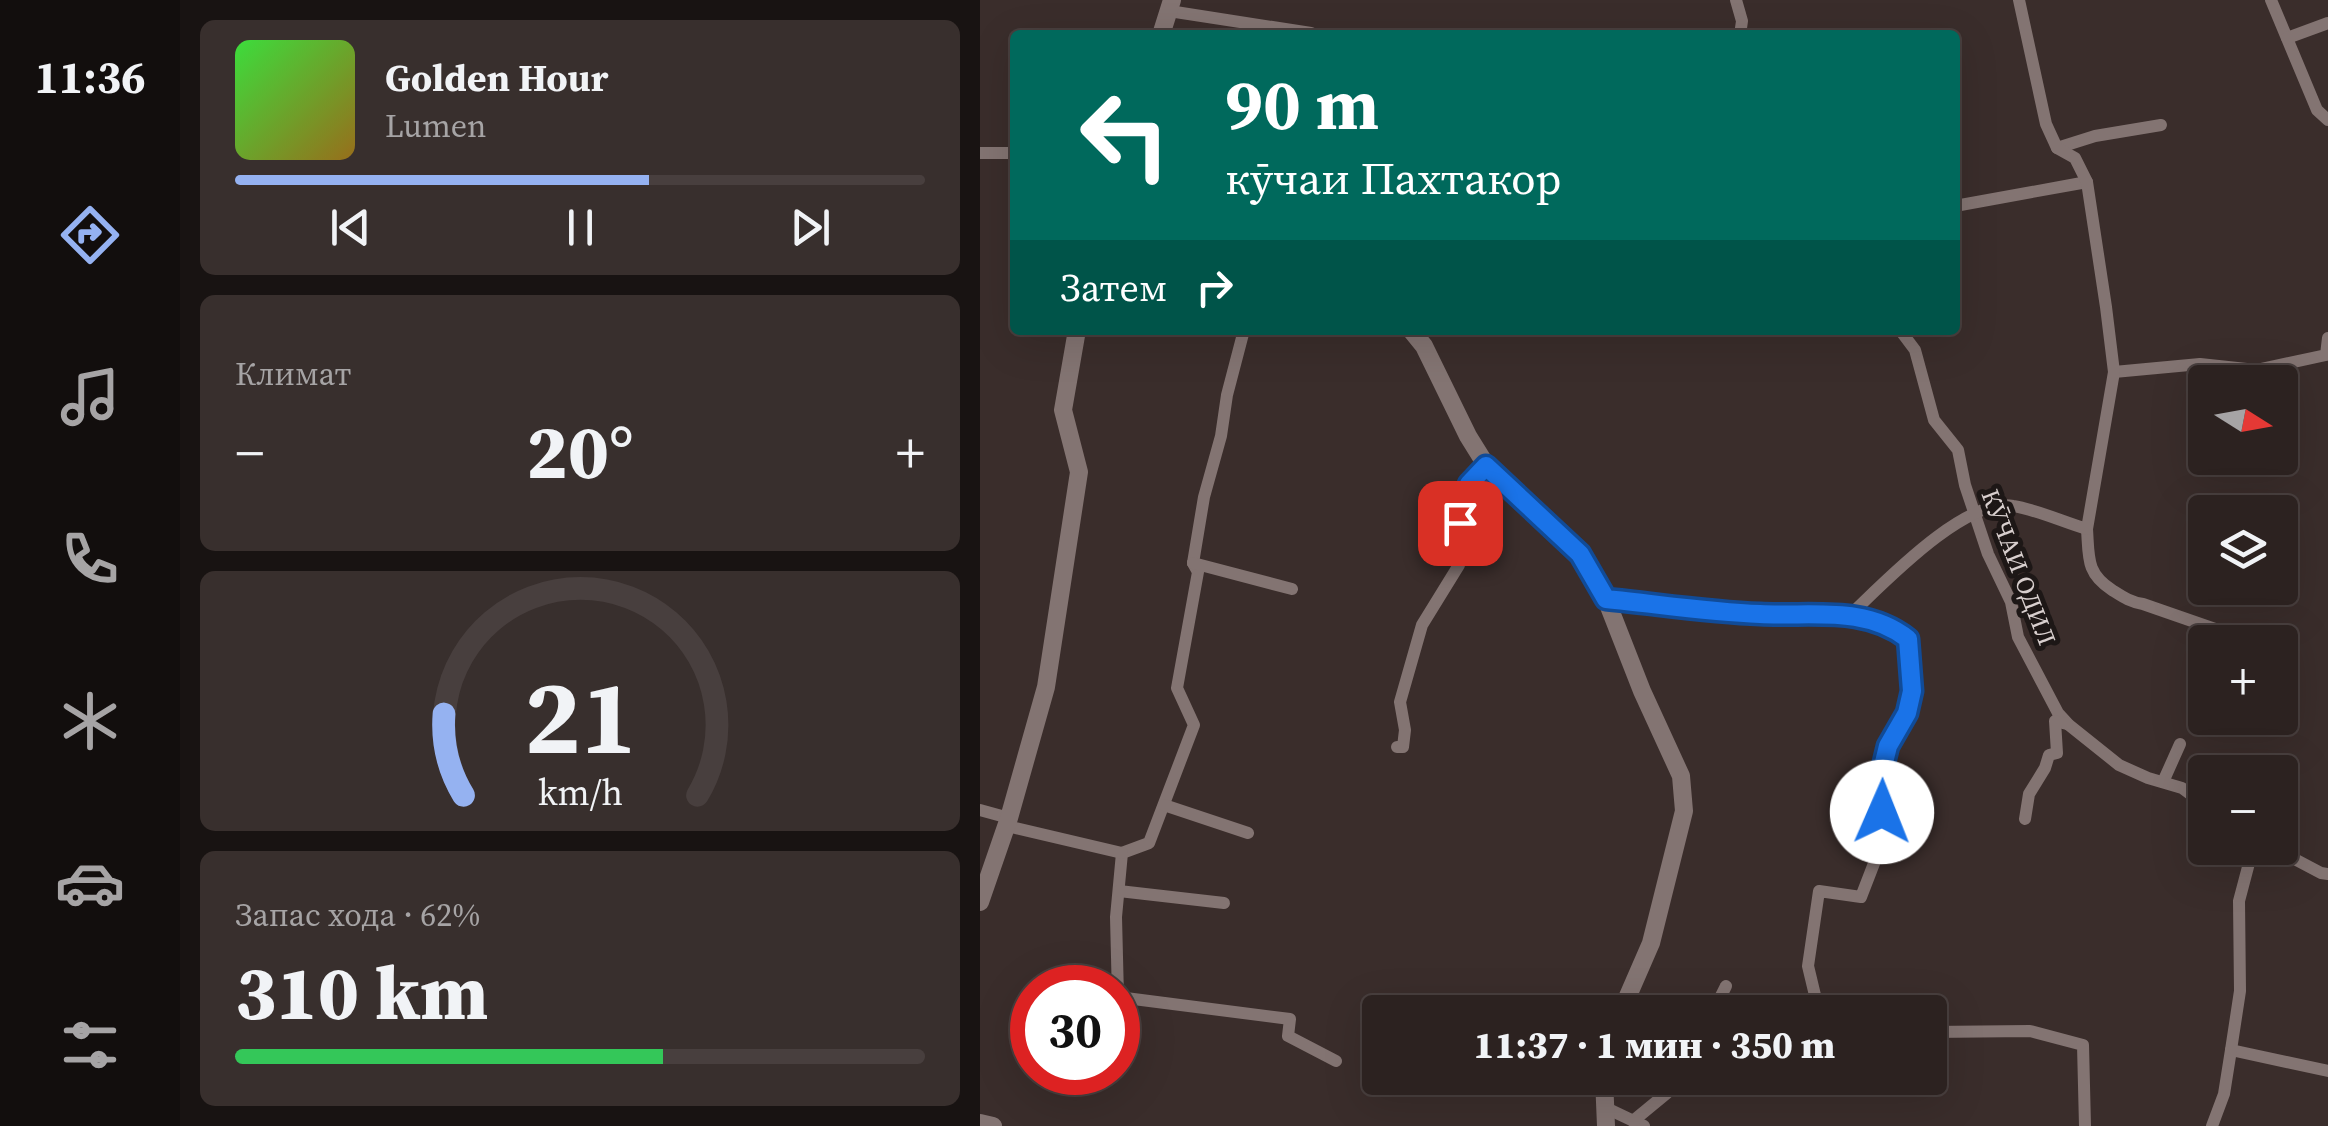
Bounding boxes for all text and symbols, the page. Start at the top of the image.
text: 11:36 [34,46,146,108]
text: Golden Hour [385,52,608,104]
text: 90 m [1225,56,1379,152]
icon: left [1060,70,1190,200]
text: Lumen [385,104,487,148]
text: кӯчаи Пахтакор [1225,147,1562,209]
icon: directions [55,200,125,270]
icon: previous [323,200,378,255]
icon: pause [553,200,608,255]
icon: next [783,200,838,255]
icon: right [1187,260,1242,315]
text: Затем [1060,262,1167,314]
text: Климат [235,352,351,396]
icon: music [55,362,125,432]
north arrow [2188,365,2298,475]
map controls [2188,365,2298,865]
text: 20° [526,400,634,503]
text: − [235,415,264,490]
text: + [896,415,925,490]
pin [1418,481,1503,566]
street label: КӮЧАИ ОДИЛ [1974,484,2064,650]
button: layers [2188,495,2298,605]
icon: arrive [1433,496,1488,551]
icon: phone [55,524,125,594]
button: + [2188,625,2298,735]
text: 21 [524,645,636,788]
icon: climate [55,686,125,756]
button: − [2188,755,2298,865]
position arrow [1830,760,1934,864]
text: km/h [537,768,623,817]
icon: car [55,848,125,918]
text: Запас хода · 62% [235,893,480,937]
text: 310 km [235,941,489,1044]
speed limit sign: 30 [1010,965,1140,1095]
icon: filters [55,1010,125,1080]
text: 11:37 · 1 мин · 350 m [1474,1019,1835,1071]

